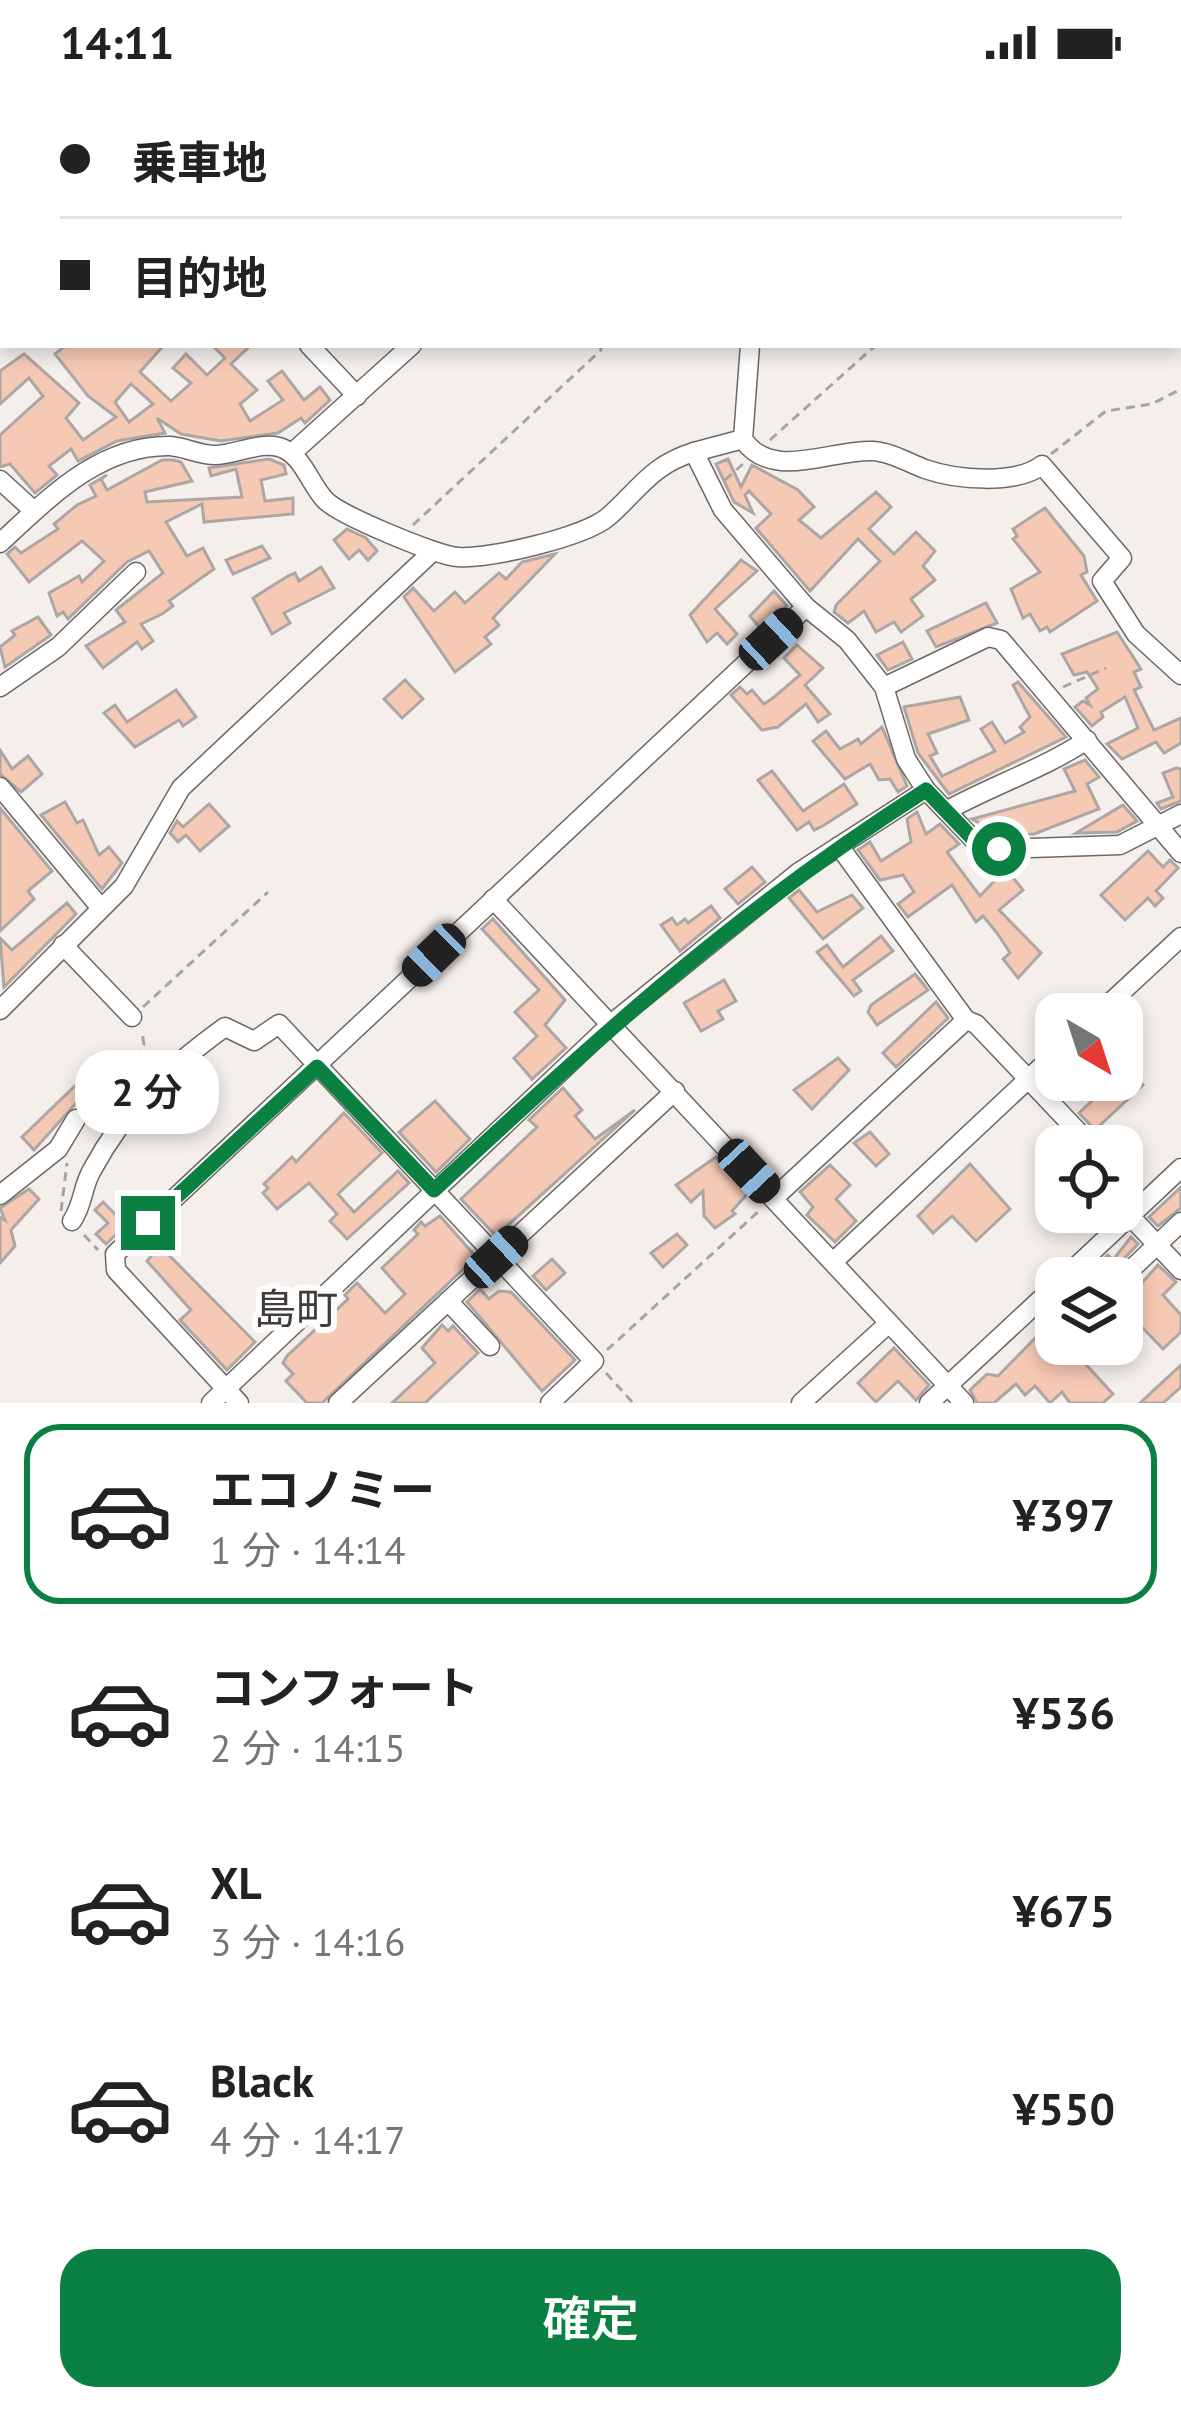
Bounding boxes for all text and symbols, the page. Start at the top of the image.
text: 14:11 [60,13,174,71]
text: 乗車地 [132,133,267,191]
text: 目的地 [132,248,267,306]
car [732,601,810,677]
route start [972,822,1026,876]
car [396,917,472,993]
north arrow [1035,993,1143,1101]
map controls [1035,993,1143,1365]
callout: 2 分 [76,1049,220,1133]
text: 2 分 [112,1066,182,1117]
button: locate [1035,1125,1143,1233]
car [711,1132,787,1210]
route end [121,1196,175,1250]
car [457,1219,535,1295]
button: layers [1035,1257,1143,1365]
district label: 島町 [254,1281,338,1336]
icon: car [66,1460,174,1568]
text: エコノミー [210,1460,435,1518]
text: ¥397 [1013,1485,1115,1543]
text: 1 分 · 14:14 [210,1524,405,1575]
icon: car [66,1658,174,1766]
text: コンフォート [210,1658,479,1716]
text: ¥536 [1013,1683,1115,1741]
text: 2 分 · 14:15 [210,1722,405,1773]
text: XL [210,1853,262,1911]
icon: car [66,1856,174,1964]
text: ¥675 [1013,1881,1115,1939]
text: 3 分 · 14:16 [210,1916,405,1967]
text: Black [210,2051,314,2109]
icon: car [66,2054,174,2162]
text: ¥550 [1013,2079,1115,2137]
text: 4 分 · 14:17 [210,2114,405,2165]
button: 確定 [60,2249,1121,2387]

